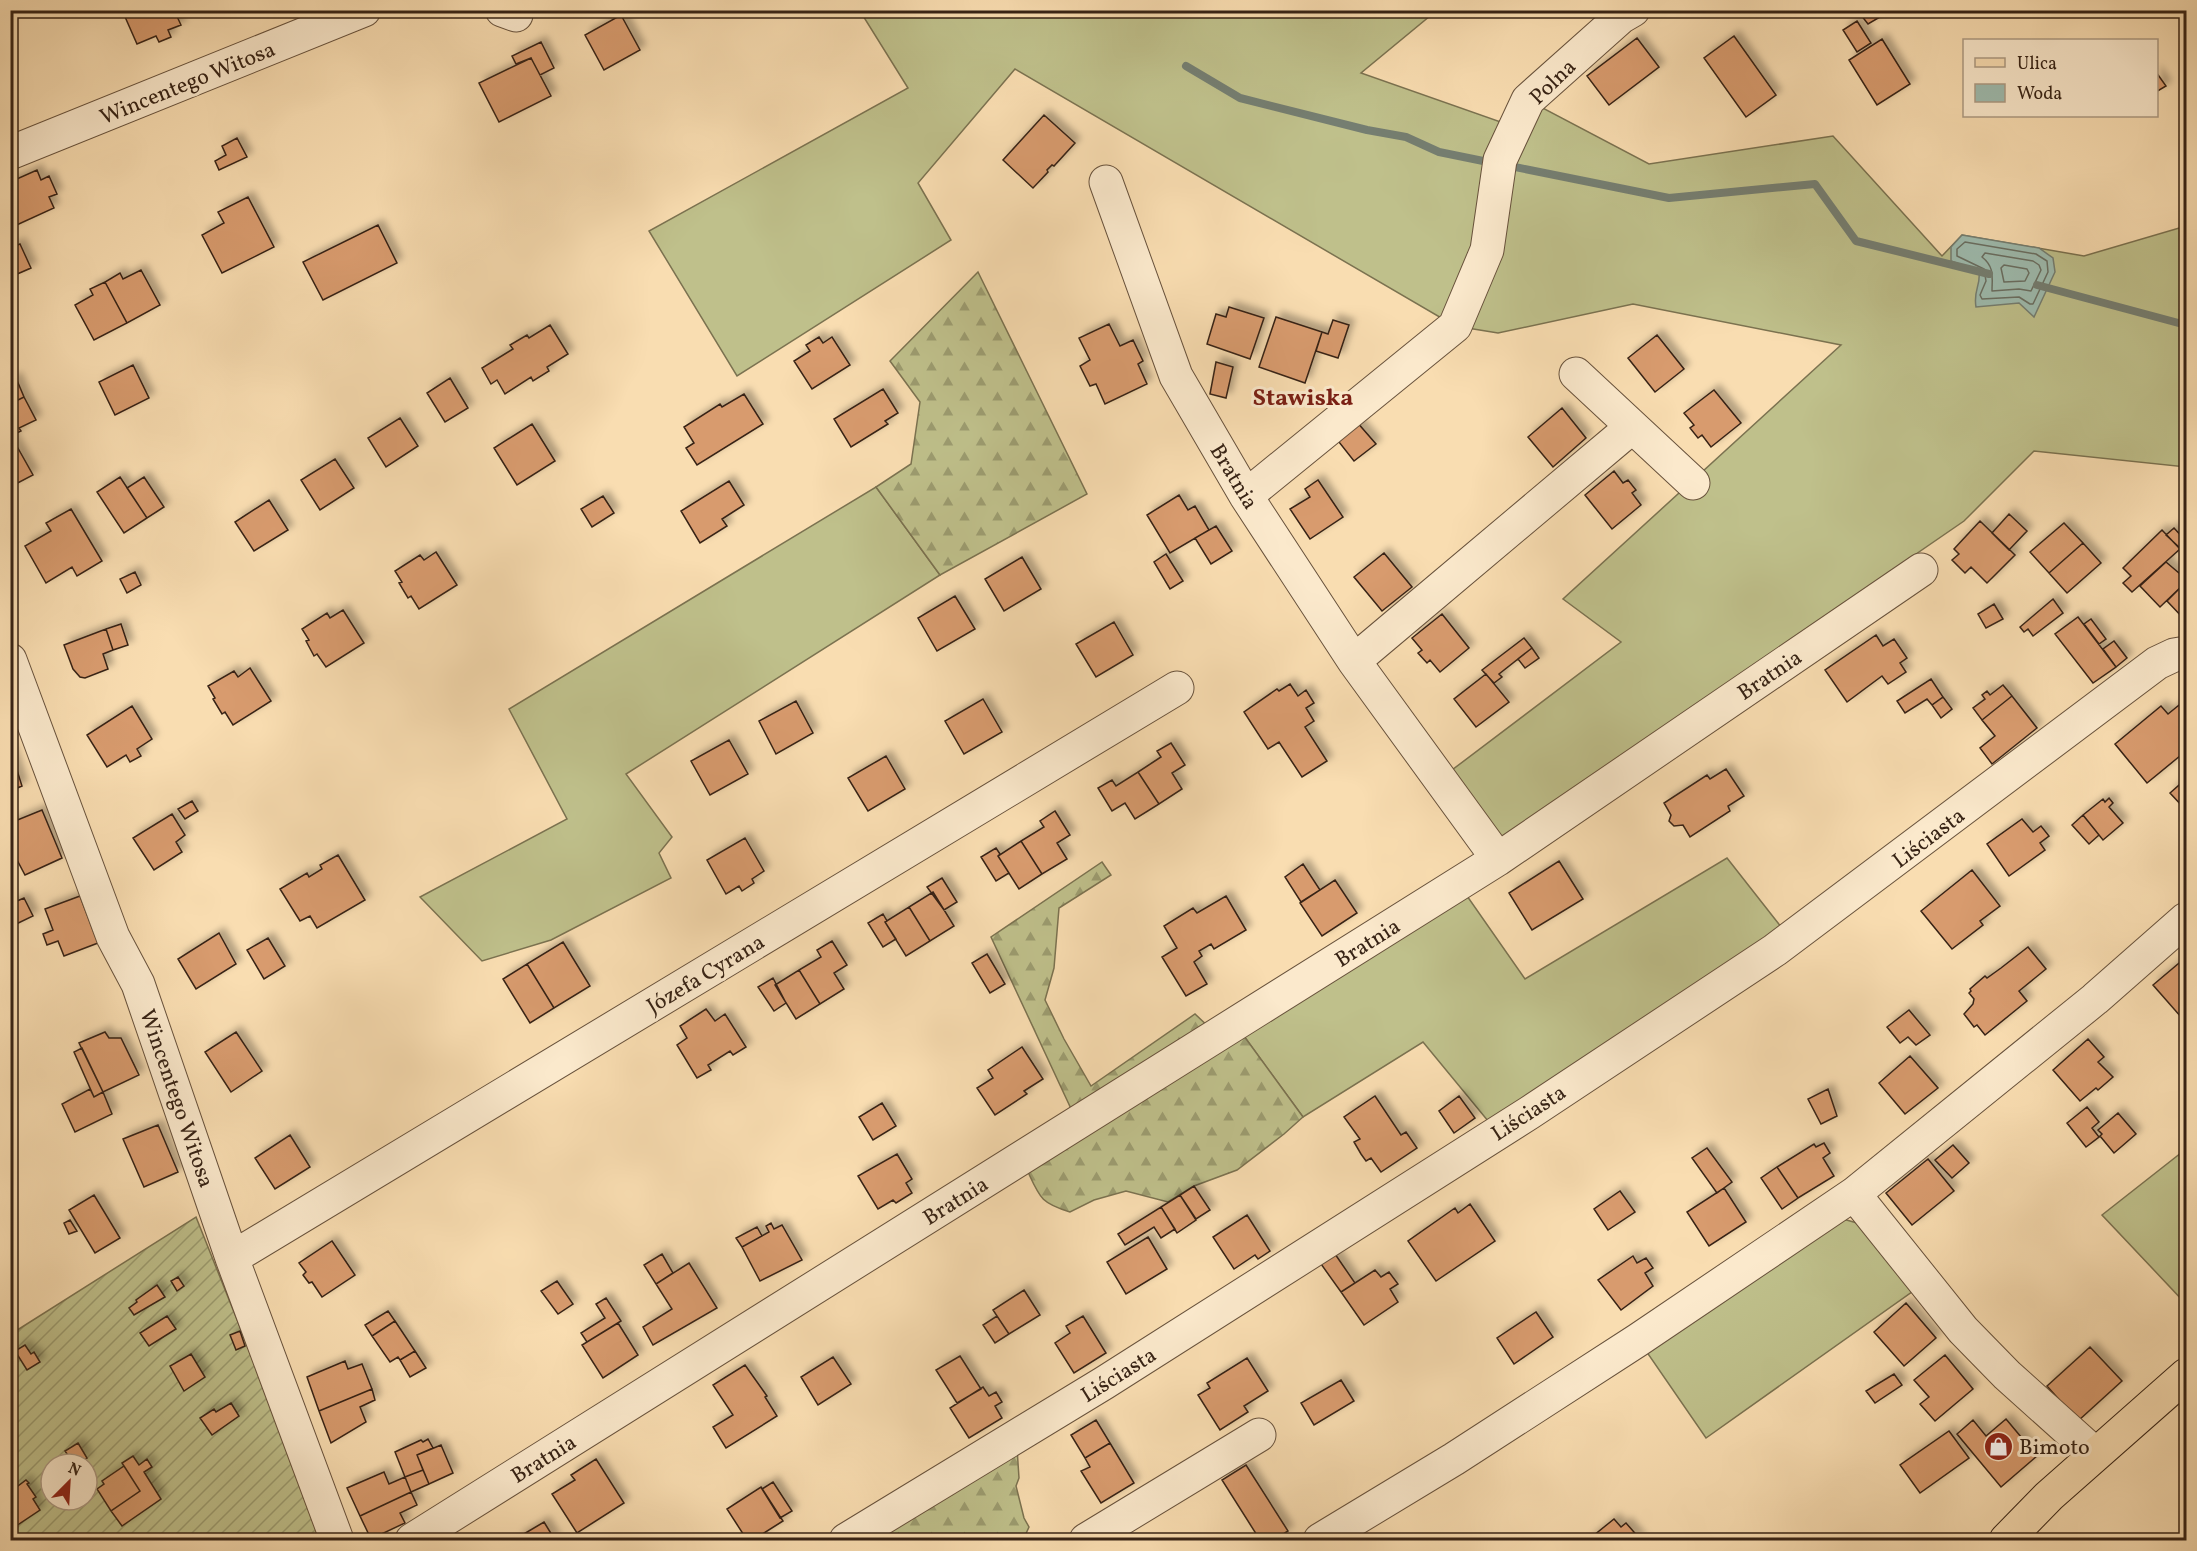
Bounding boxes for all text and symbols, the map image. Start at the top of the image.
street label: Wincentego Witosa [96,35,280,134]
legend [1963,39,2158,117]
text: Ulica [2017,52,2057,77]
street label: Polna [1523,53,1584,113]
text: Woda [2017,82,2062,107]
district label: Stawiska [1253,382,1353,416]
street label: Bratnia [1201,438,1265,516]
street label: Bratnia [1732,643,1809,709]
street label: Liściasta [1887,801,1972,877]
street label: Bratnia [1330,912,1407,976]
street label: Józefa Cyrana [641,928,771,1023]
street label: Wincentego Witosa [131,1005,221,1192]
street label: Liściasta [1486,1078,1573,1150]
street label: Bratnia [918,1170,995,1234]
street label: Liściasta [1076,1341,1163,1411]
street label: Bratnia [506,1428,583,1492]
shop icon: Bimoto [1982,1430,2014,1462]
place label: Bimoto [2019,1433,2090,1464]
north arrow [39,1452,99,1512]
text: N [65,1458,84,1483]

